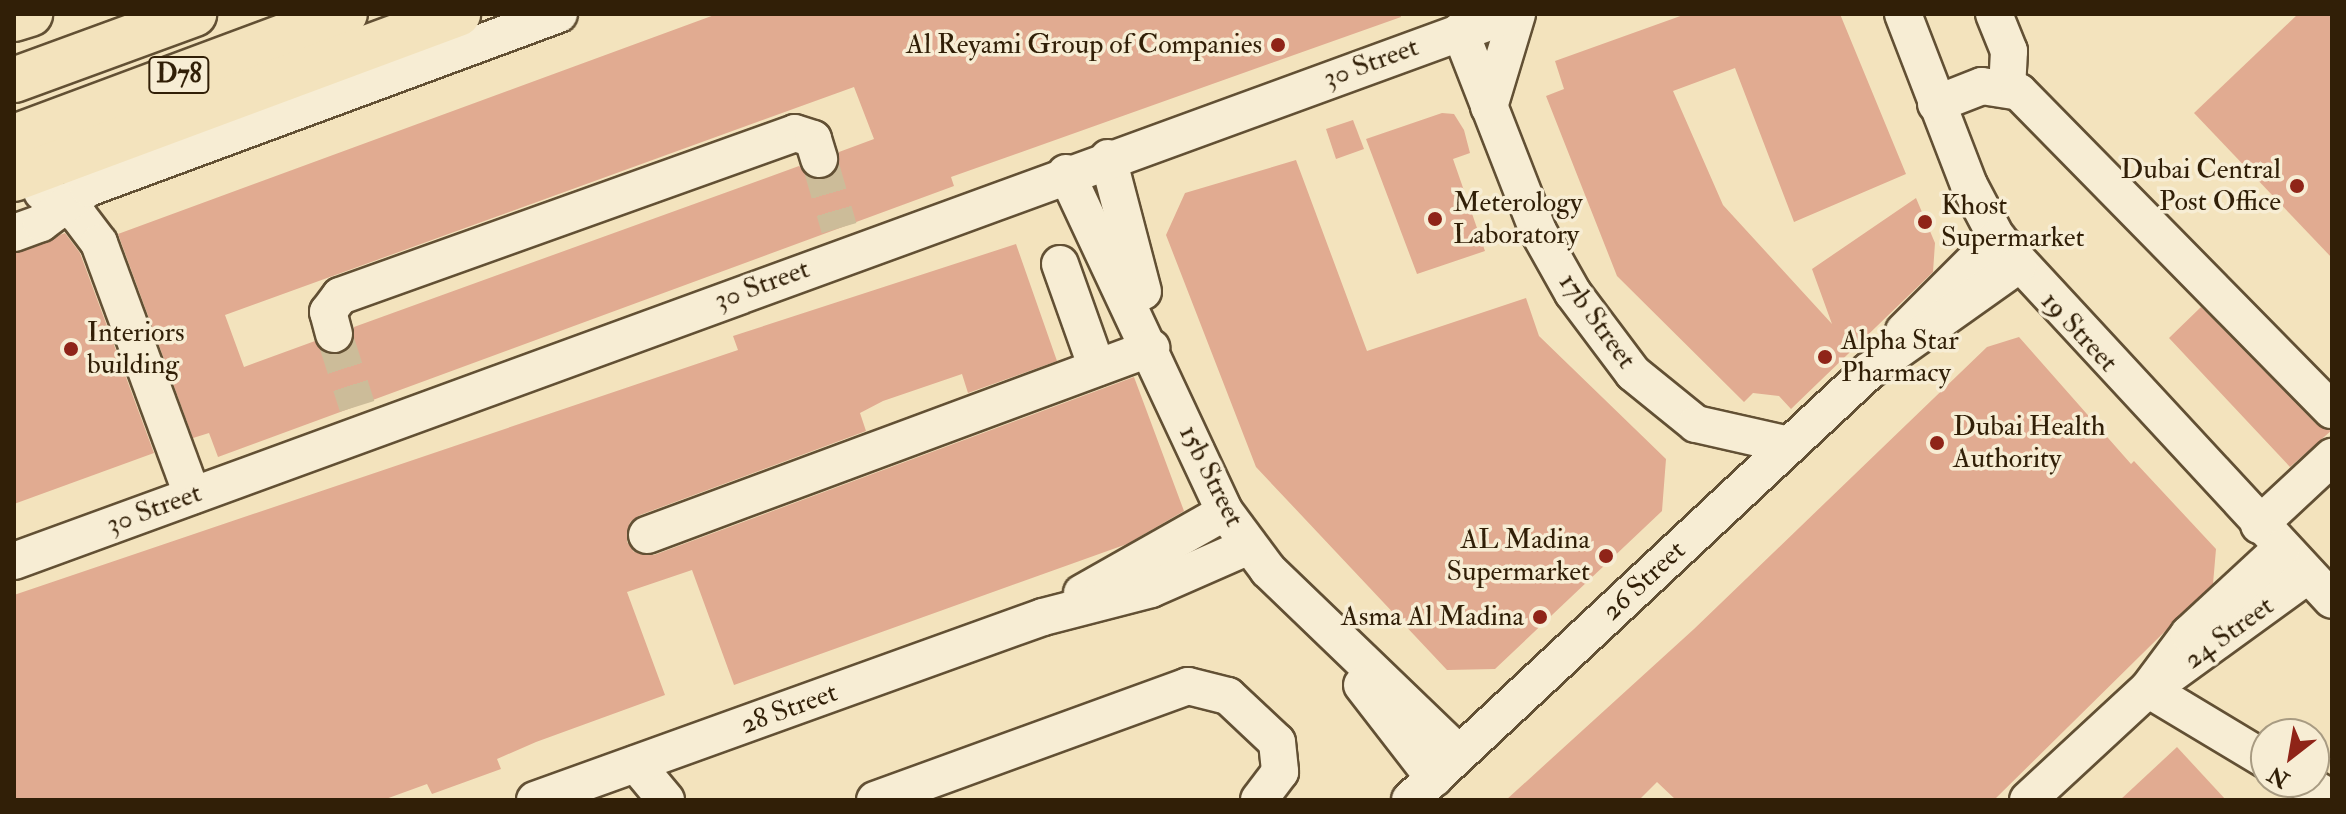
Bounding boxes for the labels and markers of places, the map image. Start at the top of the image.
place label: Al Reyami Group of Companies [906,28,1262,62]
marker: Al Reyami Group of Companies [1269,36,1287,54]
place label: Dubai Central Post Office [2121,153,2281,219]
marker: Dubai Central Post Office [2288,177,2306,195]
place label: Meterology Laboratory [1453,186,1583,252]
place label: Khost Supermarket [1941,189,2085,255]
marker: Meterology Laboratory [1424,208,1446,230]
marker: Khost Supermarket [1916,213,1934,231]
place label: Interiors building [87,316,185,382]
place label: Alpha Star Pharmacy [1841,324,1959,390]
marker: Interiors building [62,340,80,358]
marker: Alpha Star Pharmacy [1816,348,1834,366]
place label: Dubai Health Authority [1953,410,2105,476]
marker: Dubai Health Authority [1928,434,1946,452]
place label: AL Madina Supermarket [1446,523,1590,589]
marker: AL Madina Supermarket [1597,547,1615,565]
place label: Asma Al Madina [1341,600,1524,634]
marker: Asma Al Madina [1531,608,1549,626]

